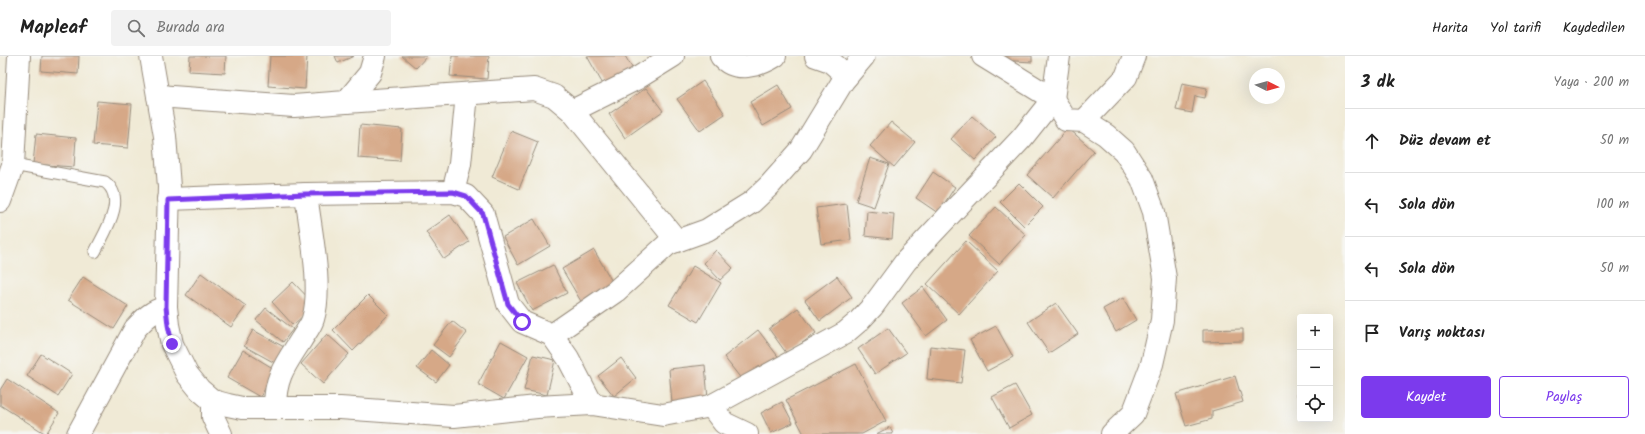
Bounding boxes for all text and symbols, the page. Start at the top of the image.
search box [111,10,391,46]
text: Mapleaf [20,13,87,43]
text: Burada ara [157,16,225,40]
icon: search [125,17,147,39]
text: Harita [1432,17,1468,39]
text: Yol tarifi [1490,17,1541,39]
text: Kaydedilen [1563,17,1625,39]
north arrow [1249,68,1285,104]
text: 3 dk [1361,69,1394,96]
text: Yaya · 200 m [1554,72,1629,93]
text: Düz devam et [1399,129,1491,153]
icon: ahead [1361,130,1383,152]
text: 50 m [1600,130,1629,151]
text: Sola dön [1399,193,1455,217]
icon: left [1361,194,1383,216]
text: 100 m [1596,194,1629,215]
text: Sola dön [1399,257,1455,281]
icon: left [1361,258,1383,280]
text: 50 m [1600,258,1629,279]
route start [513,313,531,331]
map controls [1297,314,1333,422]
button: + [1297,314,1333,350]
text: Varış noktası [1399,321,1485,345]
icon: arrive [1361,322,1383,344]
route end [163,335,181,353]
button: − [1297,350,1333,386]
button: Kaydet [1361,376,1491,418]
button: Paylaş [1499,376,1629,418]
button: locate [1297,386,1333,422]

